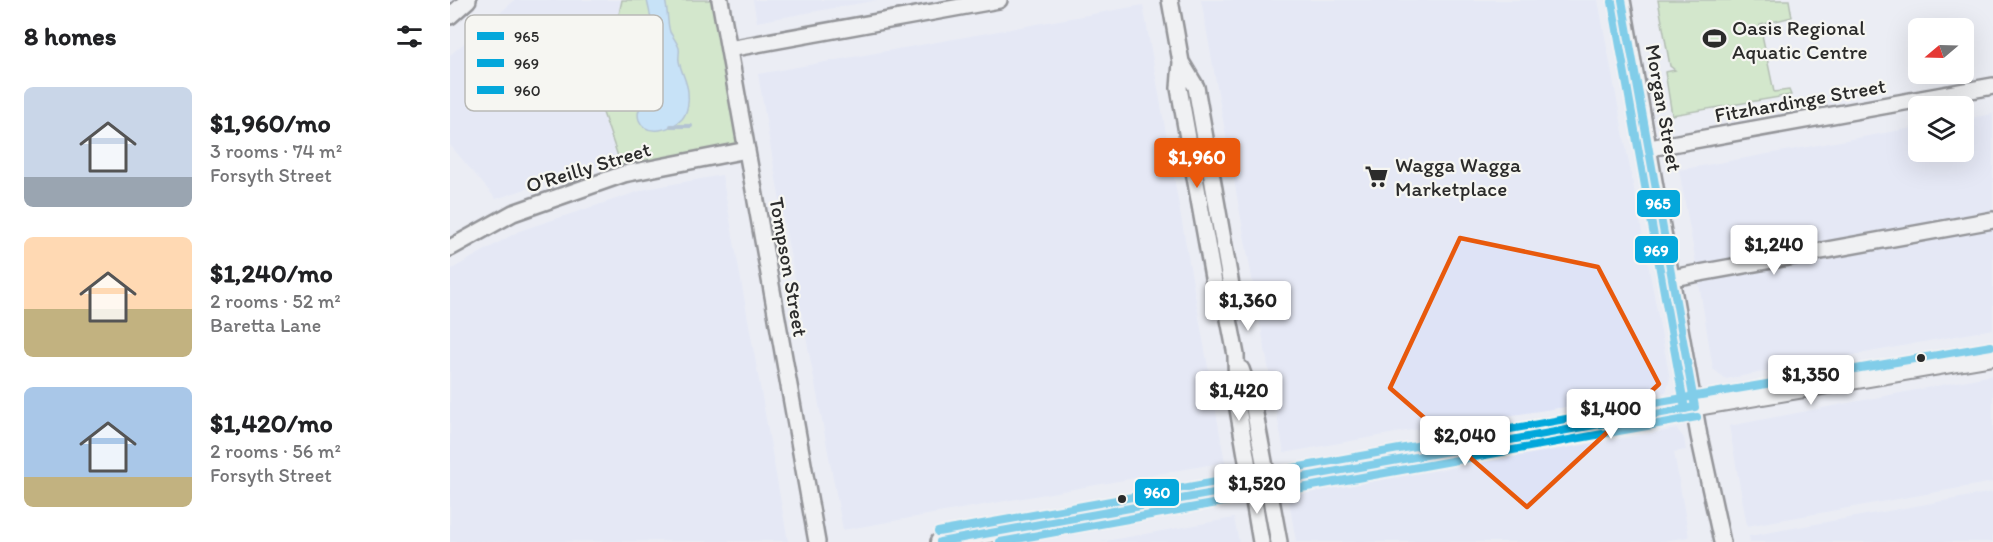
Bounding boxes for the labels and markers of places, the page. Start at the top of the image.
place label: Oasis Regional Aquatic Centre [1732,15,1867,64]
sports icon: Oasis Regional Aquatic Centre [1701,26,1727,52]
pin: $1,960 [1148,138,1246,189]
place label: Wagga Wagga Marketplace [1395,152,1521,201]
supermarket icon: Wagga Wagga Marketplace [1364,163,1390,189]
pin: $1,240 [1725,225,1823,276]
pin: $1,360 [1199,281,1297,332]
unlabelled marker [1915,352,1927,364]
pin: $1,350 [1762,355,1860,406]
pin: $1,420 [1190,371,1288,422]
pin: $1,400 [1562,389,1660,440]
pin: $2,040 [1416,416,1514,467]
pin: $1,520 [1208,464,1306,515]
unlabelled marker [1116,493,1128,505]

